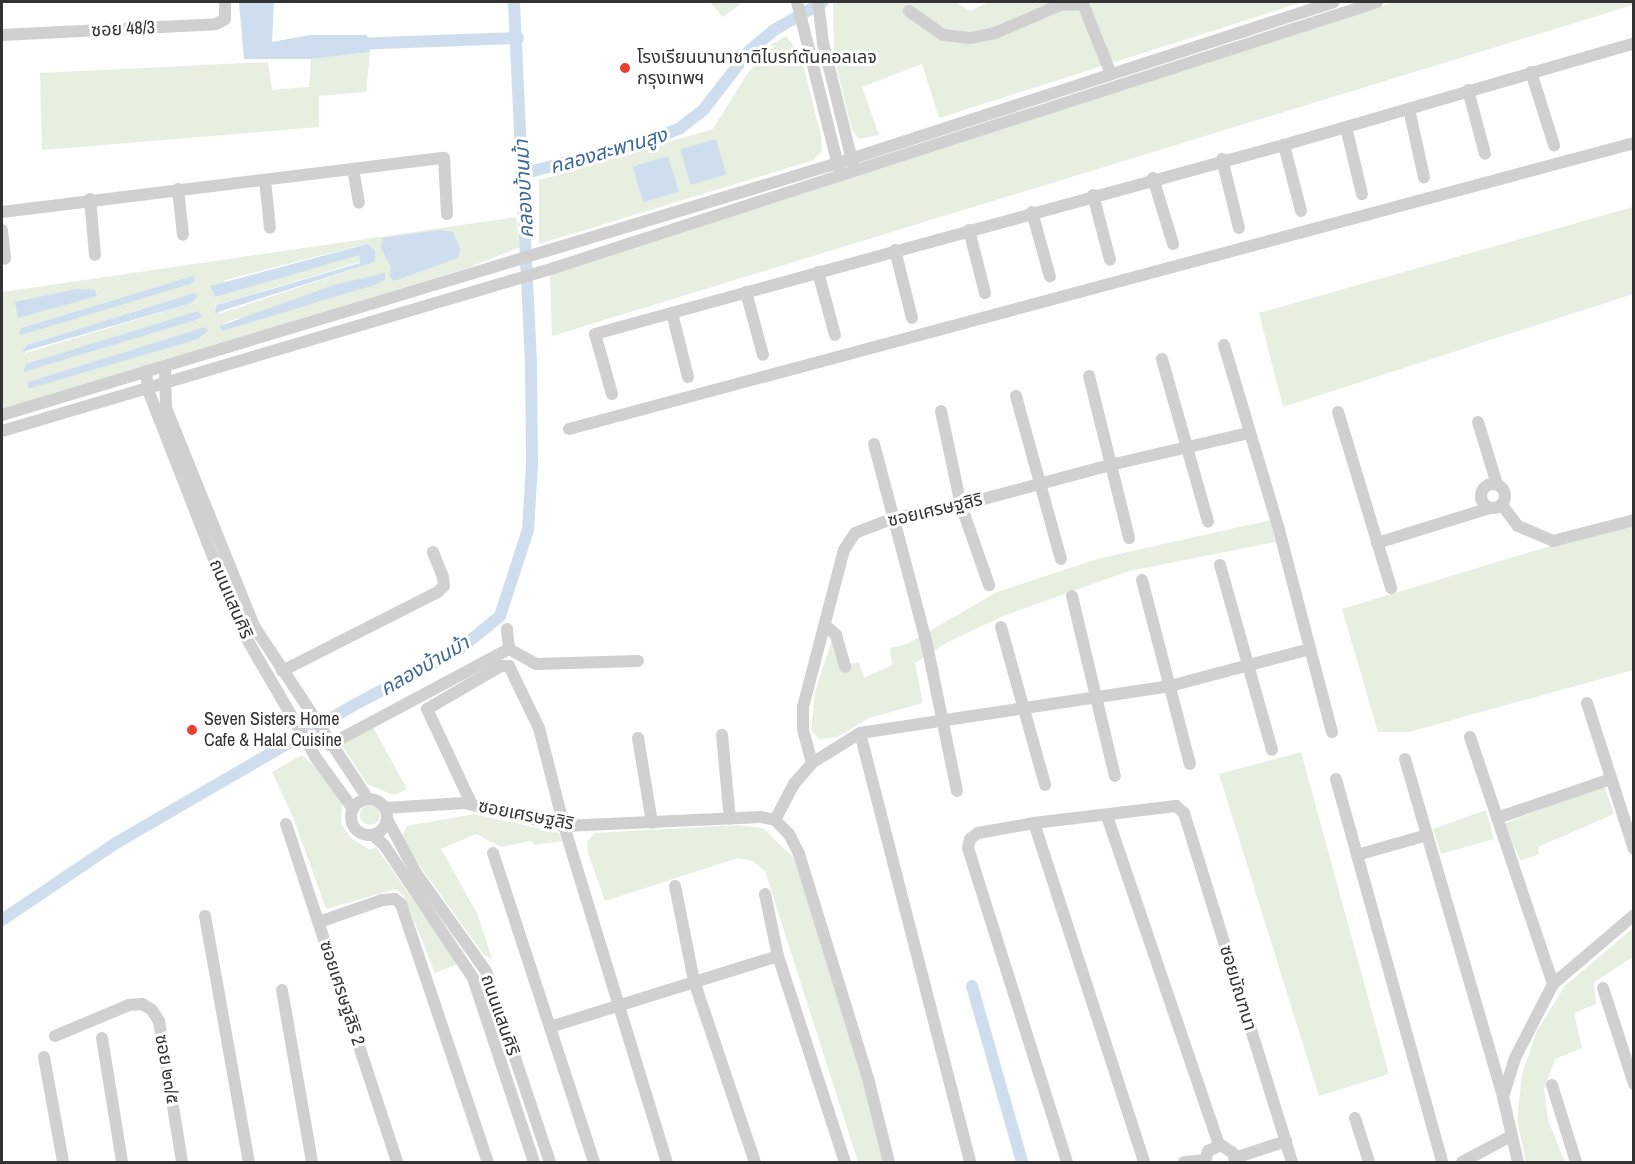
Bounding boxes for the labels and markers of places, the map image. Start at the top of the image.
place label: โรงเรียนนานาชาติไบรท์ตันคอลเลจ กรุงเทพฯ [637,47,877,90]
marker: โรงเรียนนานาชาติไบรท์ตันคอลเลจ กรุงเทพฯ [618,61,632,75]
place label: Seven Sisters Home Cafe & Halal Cuisine [204,709,342,752]
marker: Seven Sisters Home Cafe & Halal Cuisine [185,723,199,737]

